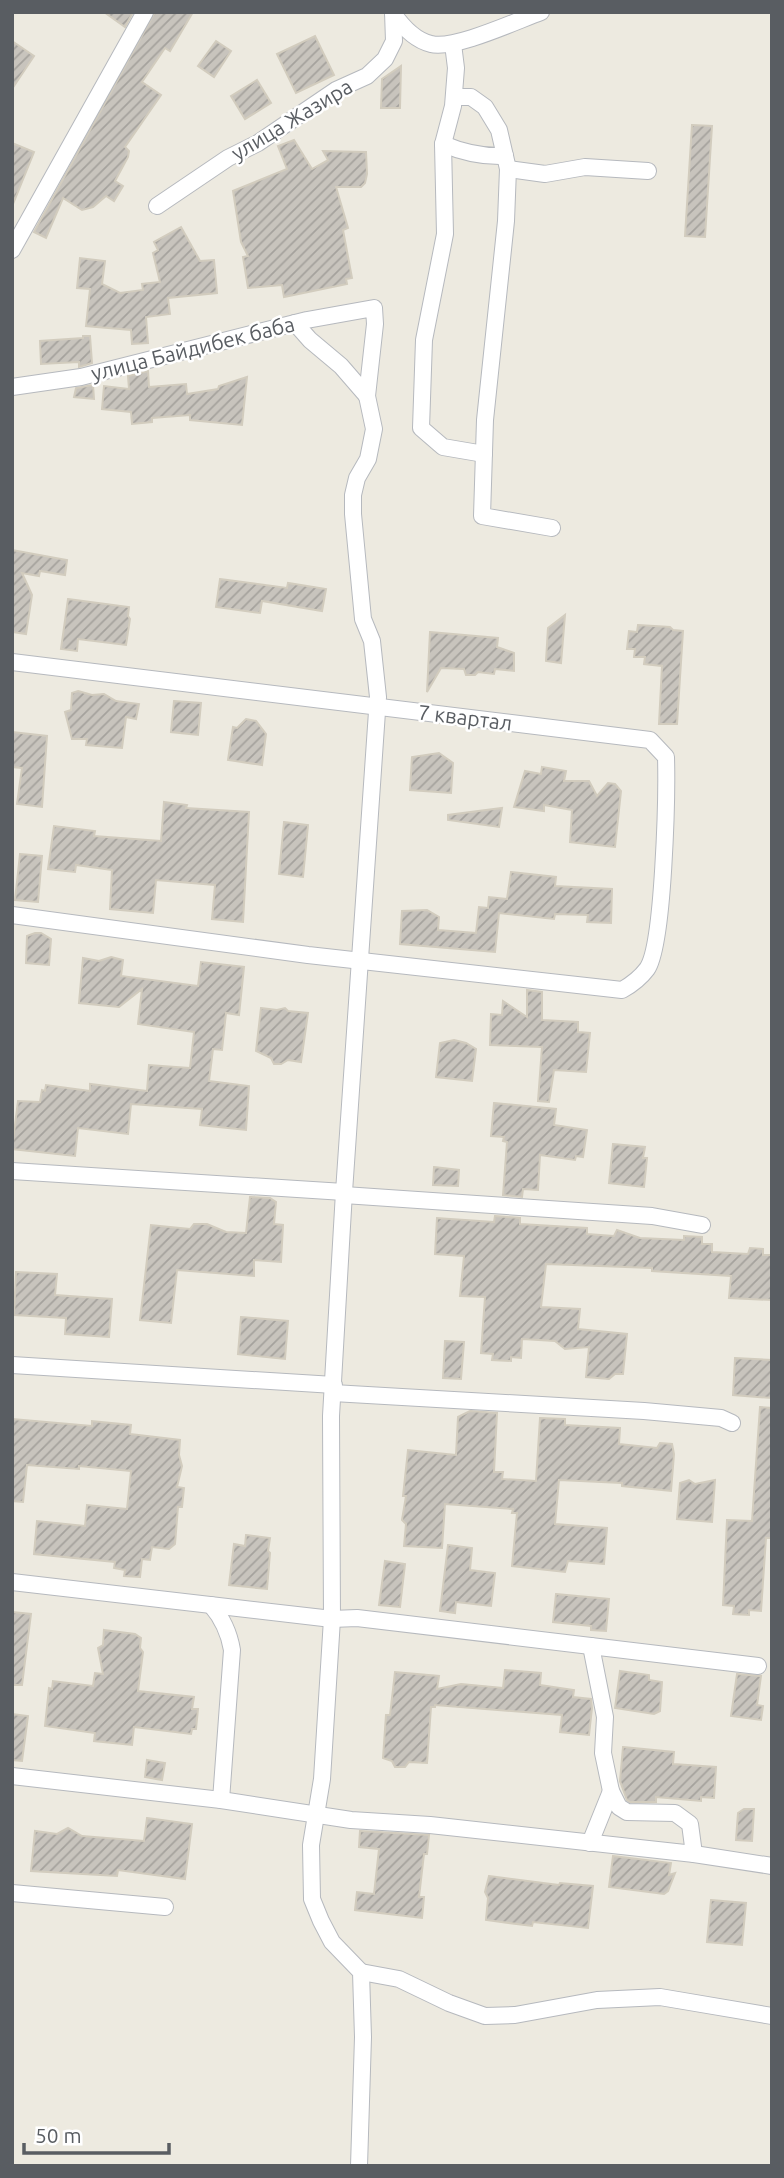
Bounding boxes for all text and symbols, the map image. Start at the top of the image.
street label: улица Жазира [227,74,356,165]
street label: улица Байдибек баба [89,311,297,385]
street label: 7 квартал [417,699,514,735]
scale bar [24,2112,170,2156]
text: 50 m [35,2123,82,2147]

